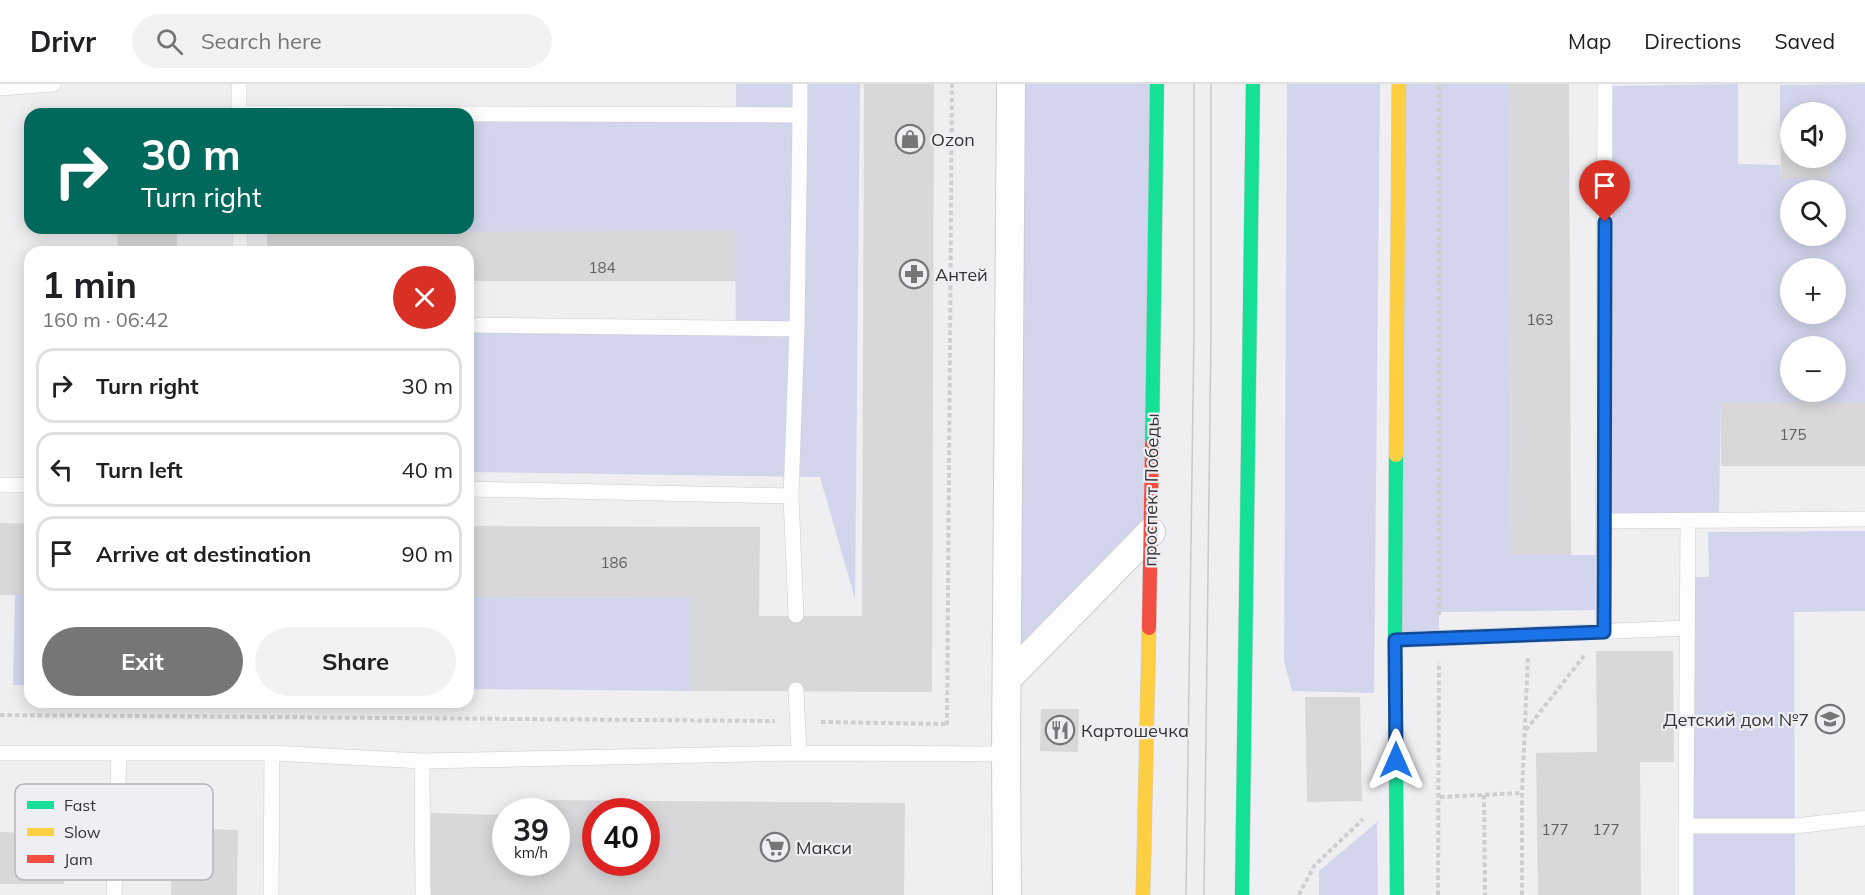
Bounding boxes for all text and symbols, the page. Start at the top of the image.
search box [132,14,552,68]
text: Drivr [30,24,96,59]
icon: search [153,25,186,58]
text: Search here [201,27,322,55]
text: Map [1568,28,1611,54]
text: Directions [1644,28,1741,54]
text: Saved [1774,28,1835,54]
map controls [1780,102,1846,402]
button: sound [1780,102,1846,168]
shop icon: Ozon [894,123,926,155]
text: 30 m [141,128,241,181]
place label: Ozon [931,128,975,151]
icon: right [42,132,120,210]
pin [1579,160,1630,222]
icon: arrive [1588,169,1621,202]
text: Turn right [141,180,261,214]
button: search [1780,180,1846,246]
house number: 184 [588,258,616,277]
pharmacy icon: Антей [898,258,930,290]
button: + [1780,258,1846,324]
text: 1 min [42,262,137,307]
place label: Антей [935,263,988,286]
button: close [393,266,456,329]
text: 160 m · 06:42 [42,307,168,332]
house number: 163 [1526,310,1554,329]
button: − [1780,336,1846,402]
icon: right [45,369,78,402]
text: Turn right [96,372,199,400]
text: 30 m [402,372,453,400]
street label: проспект Победы [1138,413,1164,567]
house number: 175 [1779,425,1807,444]
icon: left [45,453,78,486]
text: Turn left [96,456,183,484]
text: 40 m [402,456,453,484]
icon: arrive [45,537,78,570]
text: Arrive at destination [96,540,311,568]
text: 90 m [402,540,453,568]
house number: 186 [600,553,628,572]
button: Exit [42,627,243,696]
button: Share [255,627,456,696]
school or university icon: Детский дом №7 [1814,703,1846,735]
place label: Детский дом №7 [1663,708,1809,731]
restaurant icon: Картошечка [1044,714,1076,746]
place label: Картошечка [1081,719,1189,742]
position arrow [1364,728,1428,792]
legend [15,784,213,880]
text: Fast [64,795,96,815]
speed limit sign: 40 [582,798,660,876]
text: 39 [513,811,549,849]
house number: 177 [1541,820,1569,839]
house number: 177 [1592,820,1620,839]
text: Slow [64,822,101,842]
supermarket icon: Макси [759,831,791,863]
place label: Макси [796,836,852,859]
text: km/h [514,843,548,862]
text: Jam [64,849,93,869]

